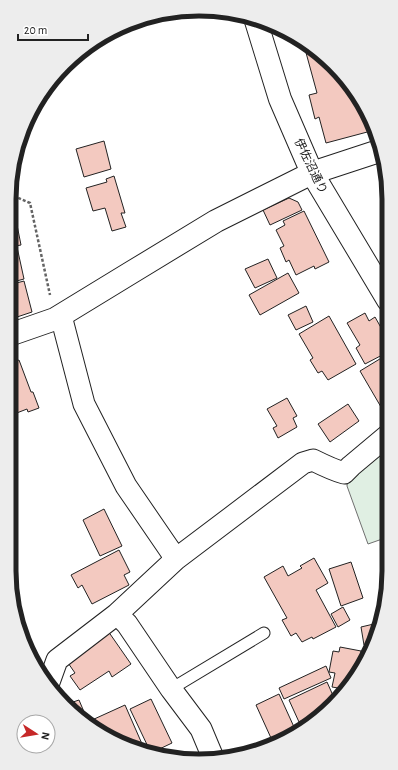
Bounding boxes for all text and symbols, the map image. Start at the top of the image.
scale bar [18,16,88,42]
text: 20 m [24,24,47,36]
street label: 伊佐沼通り [292,136,330,196]
north arrow [16,714,56,754]
text: N [39,731,51,741]

